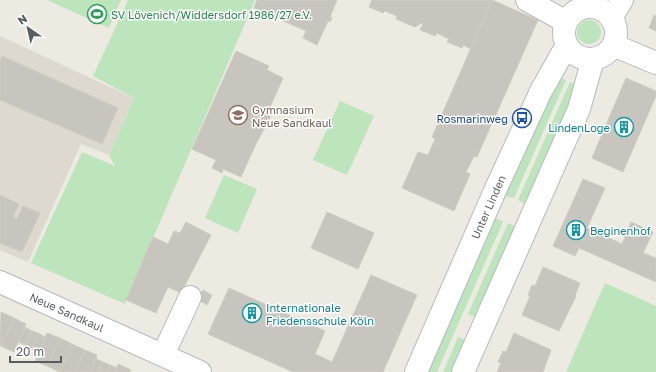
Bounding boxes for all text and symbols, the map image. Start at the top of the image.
sports icon: SV Lövenich/Widdersdorf 1986/27 e.V. [86,3,108,25]
north arrow [8,8,48,48]
place label: SV Lövenich/Widdersdorf 1986/27 e.V. [111,8,312,21]
text: N [15,12,29,27]
place label: Gymnasium Neue Sandkaul [252,103,332,129]
school or university icon: Gymnasium Neue Sandkaul [227,104,249,126]
bus stop icon: Rosmarinweg [511,107,533,129]
place label: Rosmarinweg [436,112,508,125]
building icon: LindenLoge [613,116,635,138]
place label: LindenLoge [548,121,610,134]
street label: Unter Linden [468,173,508,241]
building icon: Beginenhof [565,219,587,241]
place label: Beginenhof [590,224,651,237]
street label: Neue Sandkaul [28,290,107,334]
place label: Internationale Friedensschule Köln [266,301,374,327]
building icon: Internationale Friedensschule Köln [241,302,263,324]
scale bar [10,338,61,364]
text: 20 m [16,344,44,359]

